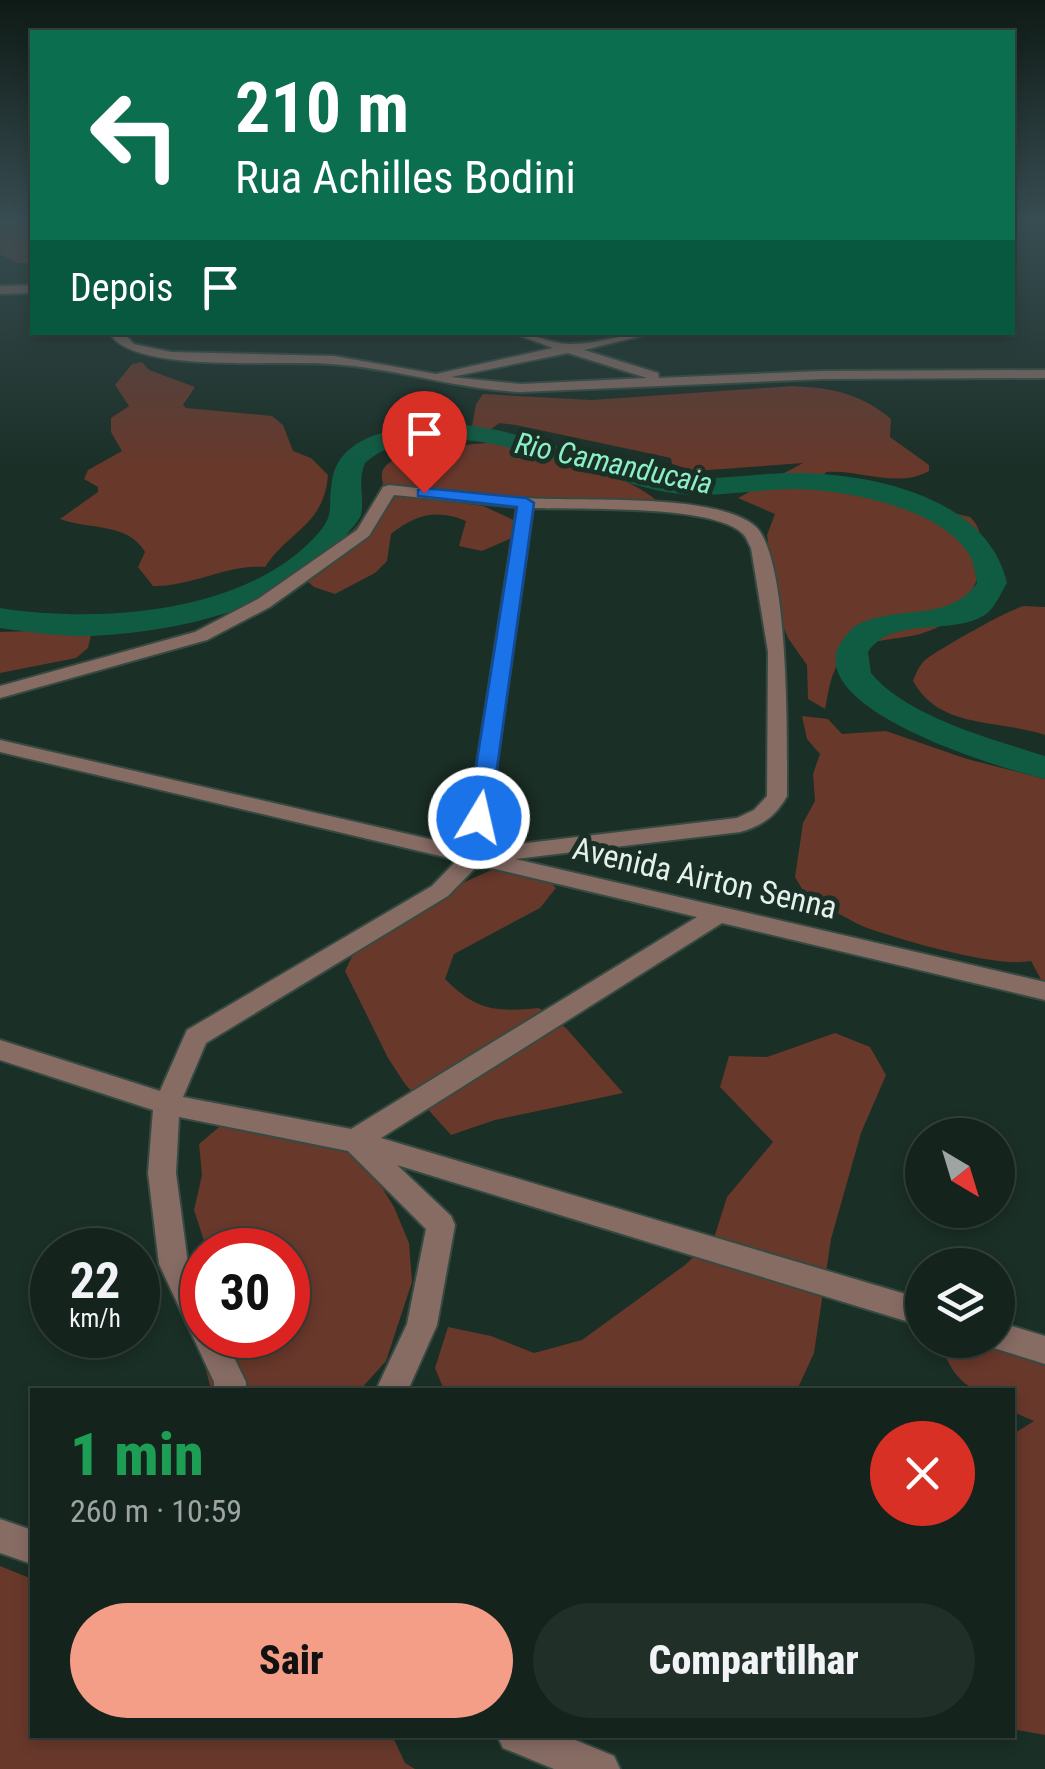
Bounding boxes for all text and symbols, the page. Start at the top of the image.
text: 210 m [235,67,409,149]
icon: left [70,70,200,200]
text: Rua Achilles Bodini [235,151,576,204]
icon: arrive [193,260,248,315]
text: Depois [70,266,173,310]
pin [382,391,467,494]
icon: arrive [397,406,452,461]
water label: Rio Camanducaia [512,425,716,501]
position arrow [427,766,531,870]
street label: Avenida Airton Senna [569,829,841,927]
north arrow [905,1118,1015,1228]
map controls [905,1118,1015,1358]
speed limit sign: 30 [180,1228,310,1358]
button: layers [905,1248,1015,1358]
text: 22 [70,1252,120,1310]
text: km/h [69,1304,121,1333]
text: 1 min [70,1419,204,1490]
button: close [870,1421,975,1526]
text: 260 m · 10:59 [70,1492,242,1530]
button: Sair [70,1603,513,1718]
button: Compartilhar [533,1603,975,1718]

